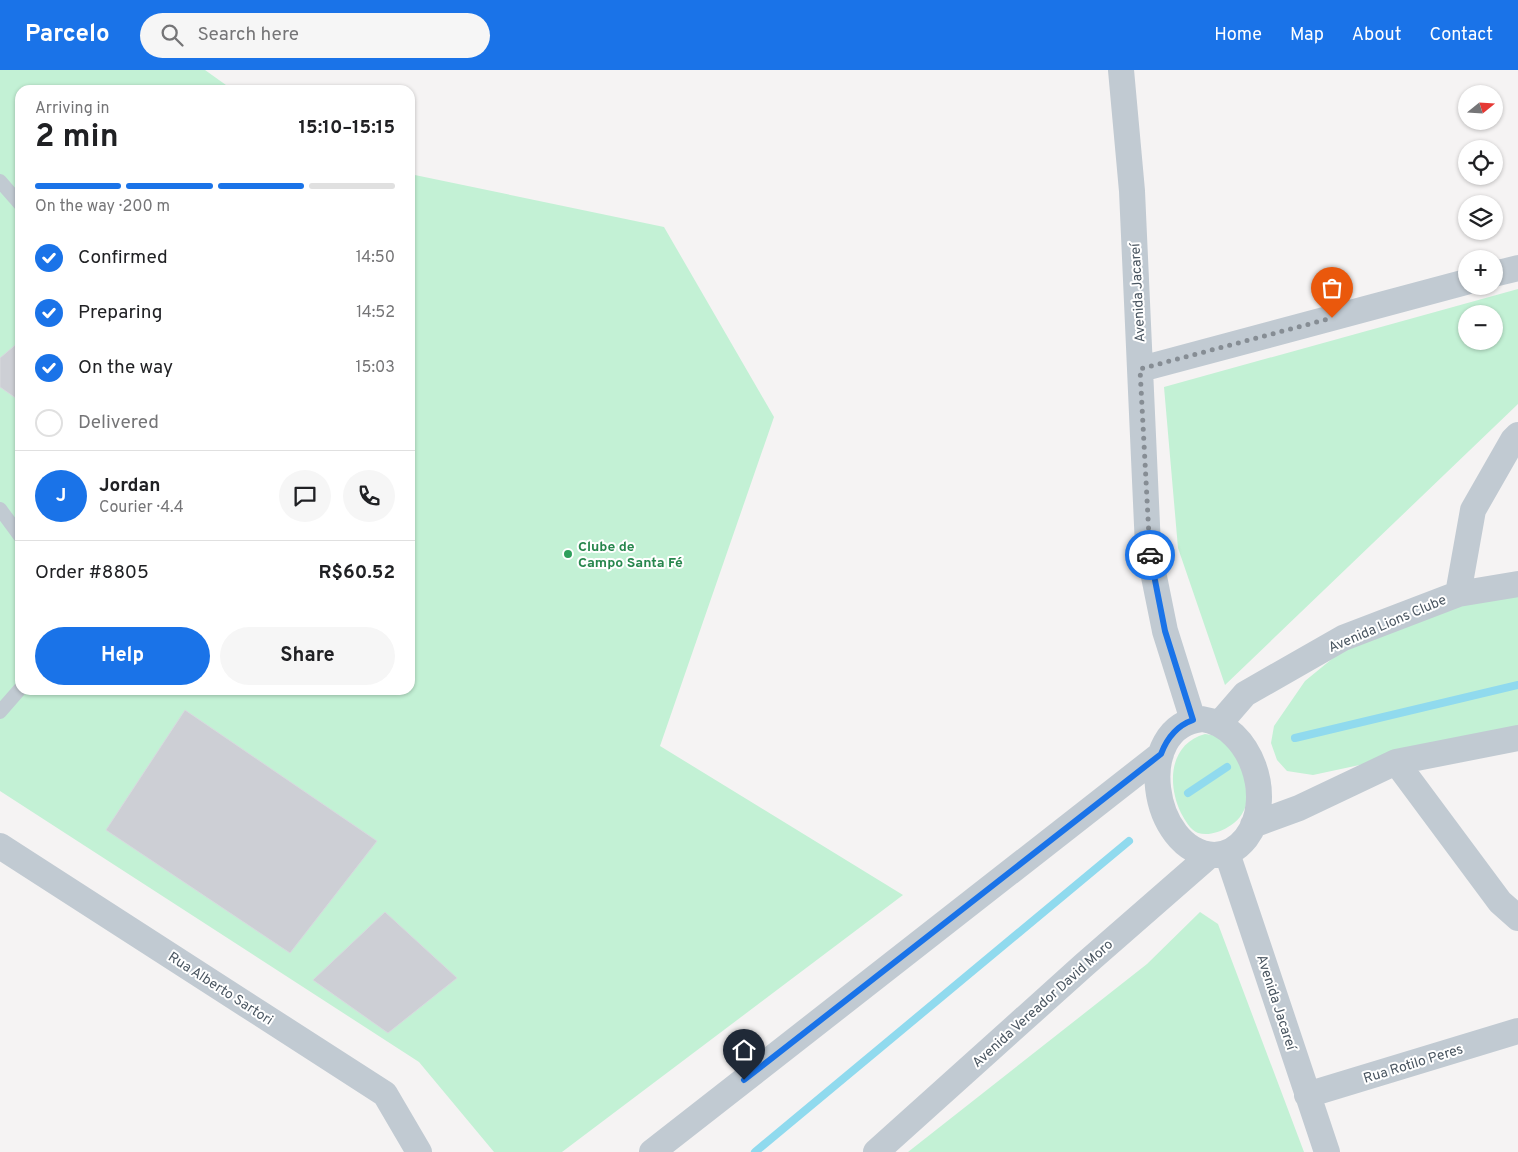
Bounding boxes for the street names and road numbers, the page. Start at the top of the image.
street label: Avenida Jacareí [1127,241,1150,343]
street label: Avenida Lions Clube [1326,592,1449,657]
street label: Avenida Vereador David Moro [969,936,1117,1072]
street label: Rua Alberto Sartori [165,949,276,1029]
street label: Avenida Jacareí [1252,953,1299,1054]
street label: Rua Rotilo Peres [1362,1041,1465,1088]

